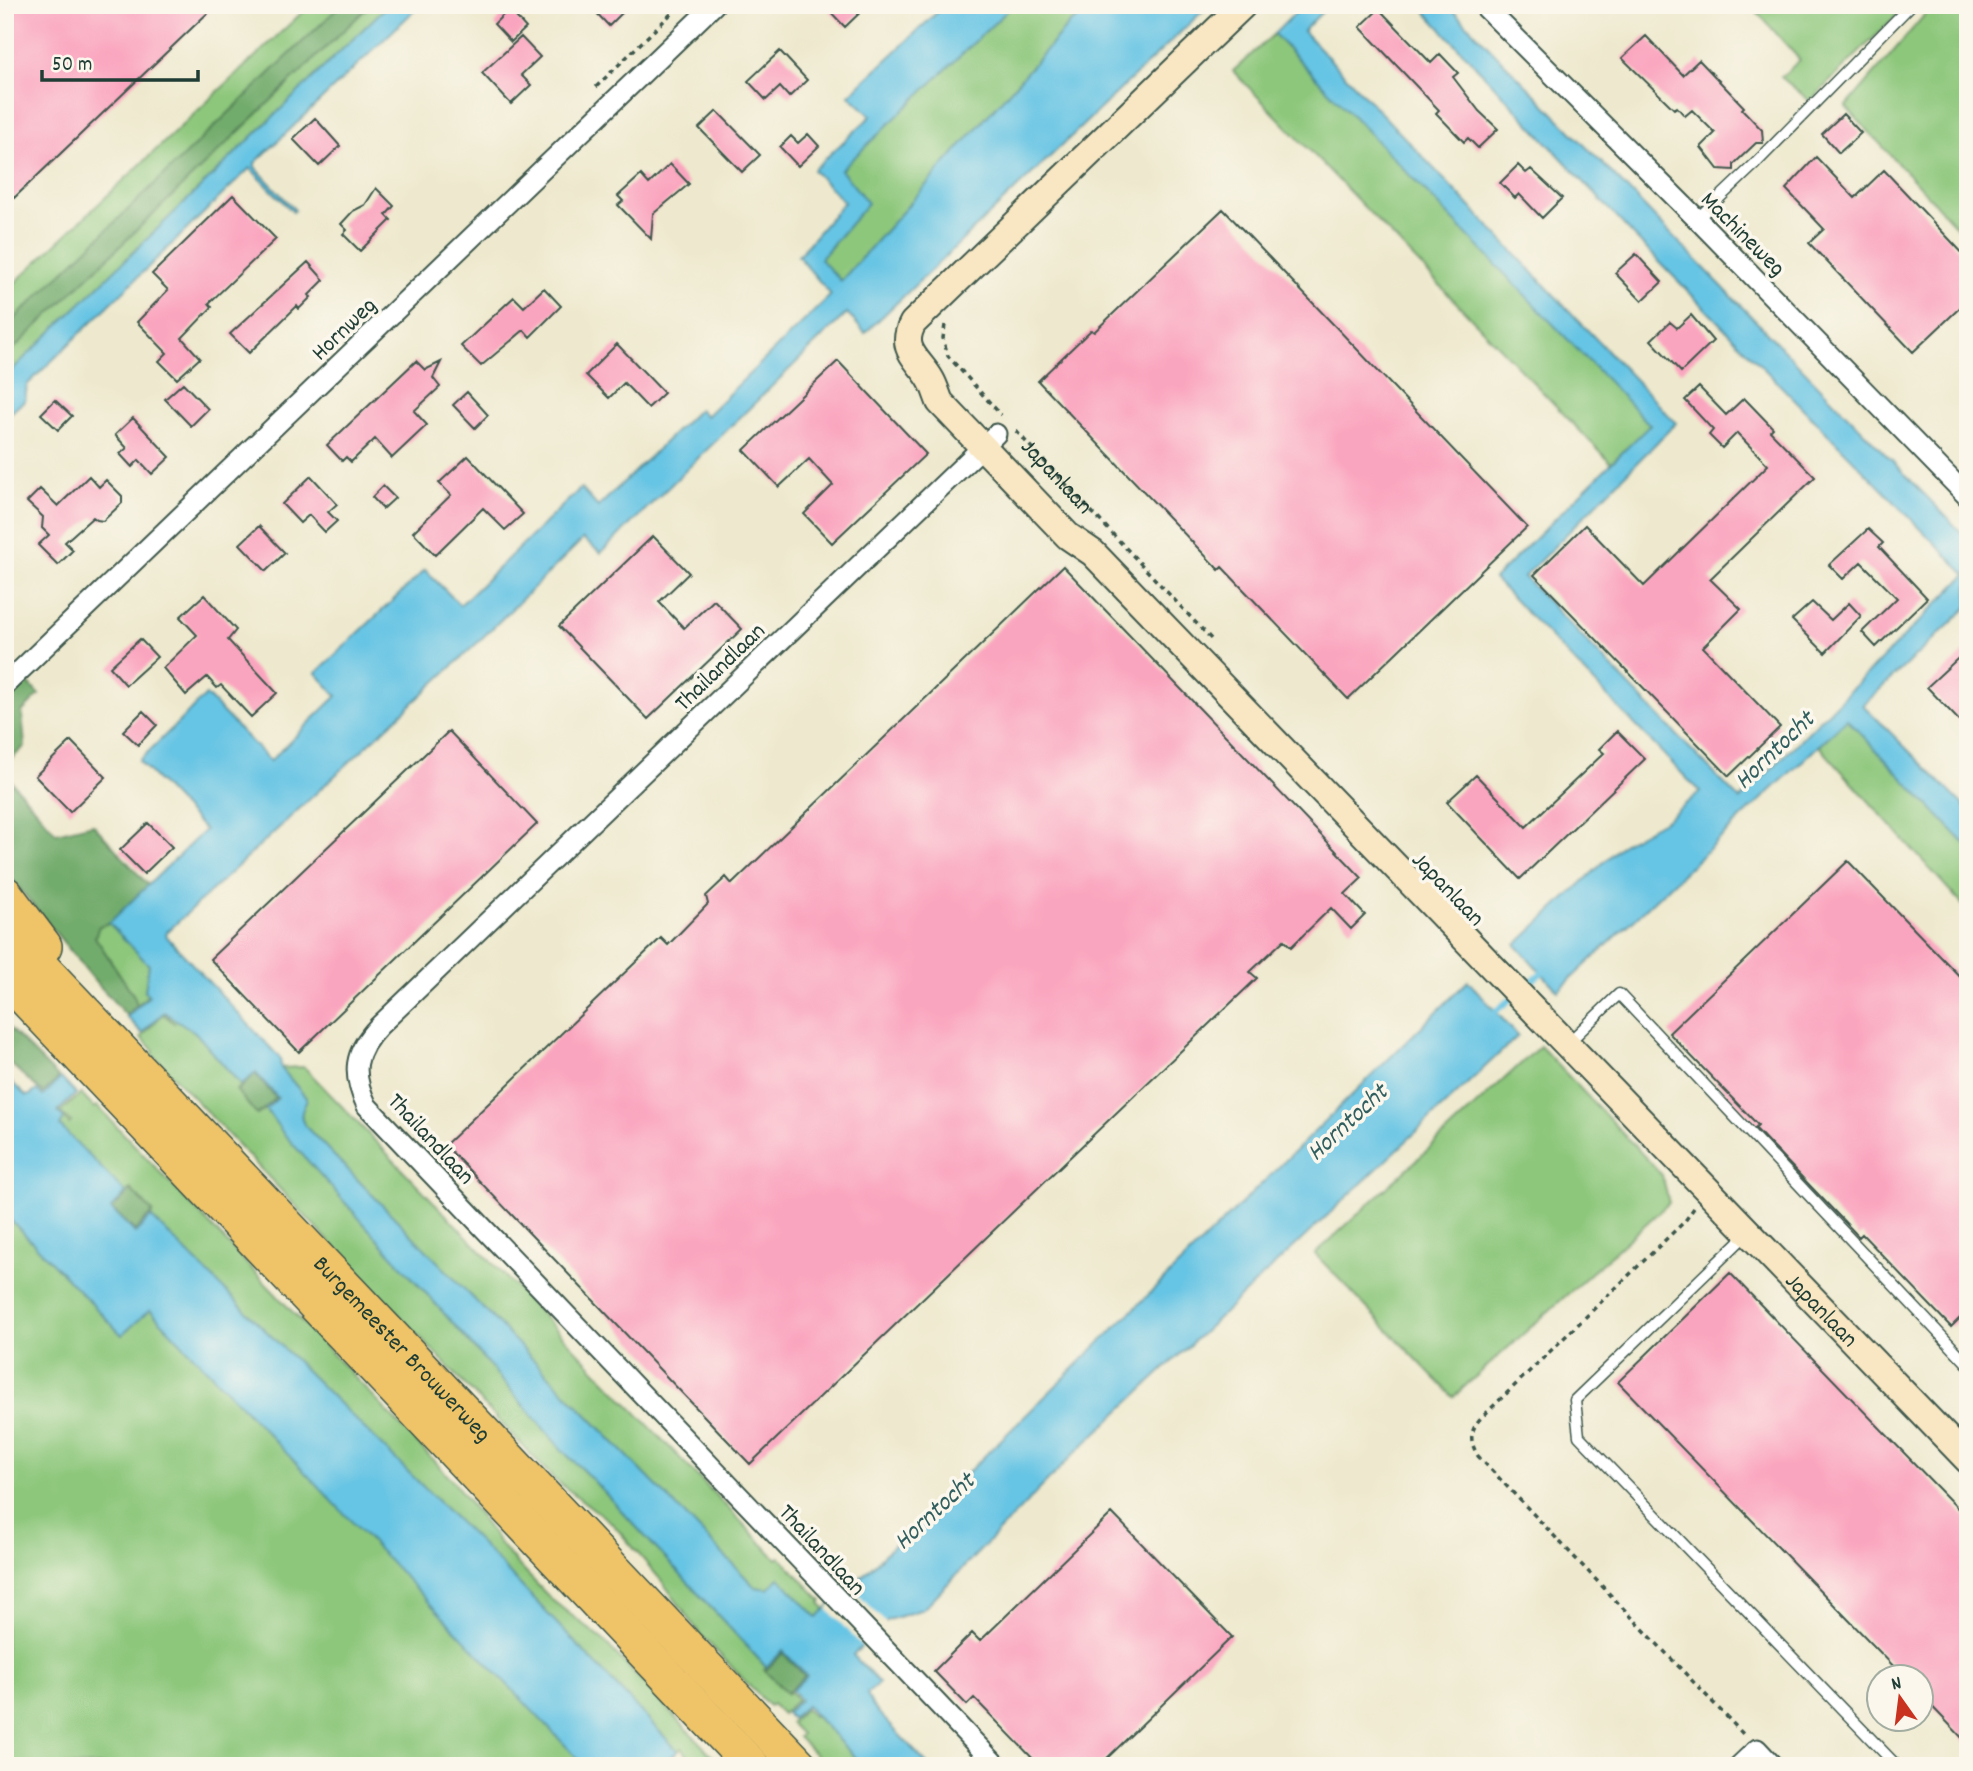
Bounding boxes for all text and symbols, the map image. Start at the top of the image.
scale bar [42,38,198,82]
text: 50 m [52,51,92,81]
street label: Machineweg [1691,185,1792,286]
street label: Hornweg [305,290,385,370]
street label: Japanlaan [1011,432,1100,523]
street label: Thailandlaan [668,616,774,720]
water label: Horntocht [1727,702,1826,799]
street label: Japanlaan [1402,845,1491,935]
water label: Horntocht [1299,1074,1399,1171]
street label: Thailandlaan [378,1086,481,1194]
street label: Burgemeester Brouwerweg [304,1249,498,1451]
street label: Japanlaan [1776,1266,1865,1356]
water label: Horntocht [886,1463,986,1560]
street label: Thailandlaan [769,1497,872,1605]
north arrow [1864,1662,1934,1732]
text: N [1889,1671,1905,1699]

